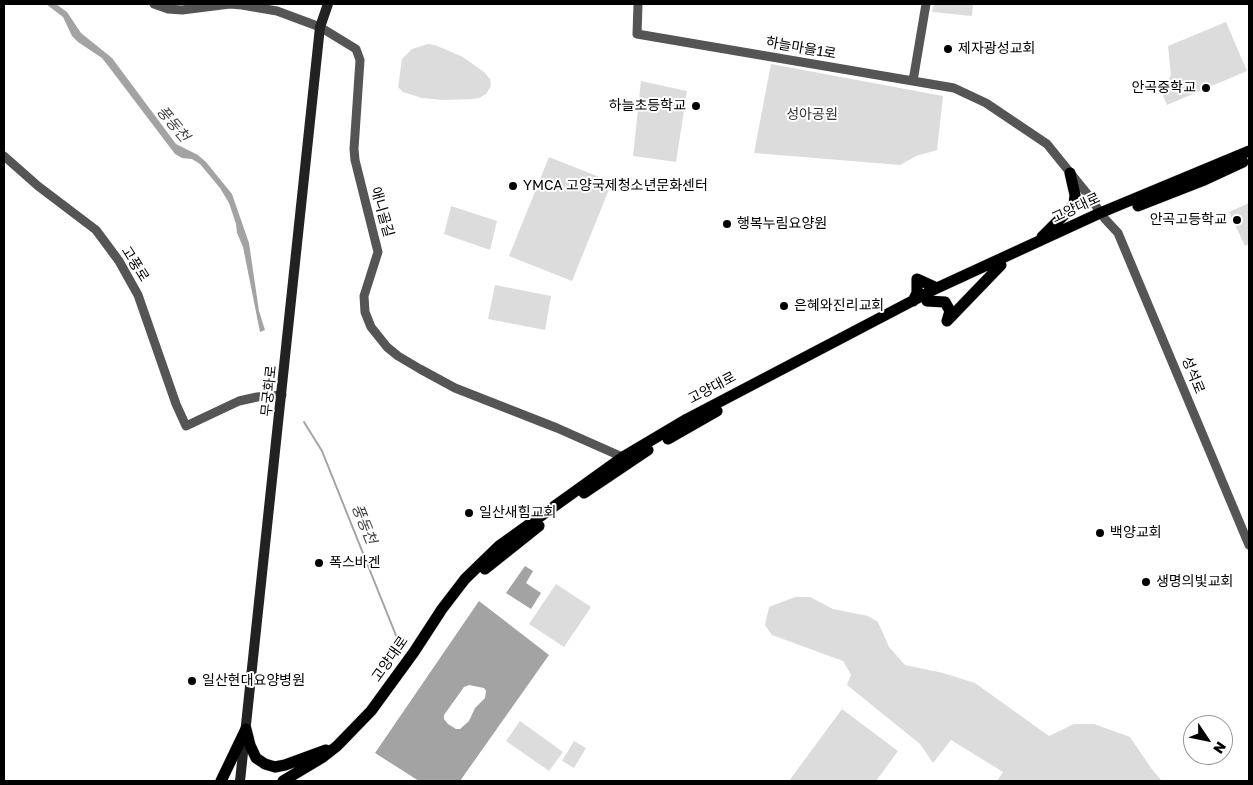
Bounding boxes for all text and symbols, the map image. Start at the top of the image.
street label: 하늘마을1로 [764,34,838,62]
place label: 제자광성교회 [958,41,1035,57]
marker: 제자광성교회 [942,43,954,55]
place label: 안곡중학교 [1132,80,1196,96]
marker: 안곡중학교 [1200,82,1212,94]
place label: 하늘초등학교 [609,98,686,114]
marker: 하늘초등학교 [690,100,702,112]
water label: 풍동천 [153,102,193,146]
park label: 성아공원 [786,107,838,123]
place label: YMCA 고양국제청소년문화센터 [523,178,708,194]
marker: YMCA 고양국제청소년문화센터 [507,180,519,192]
street label: 애니골길 [367,185,397,239]
street label: 고양대로 [1049,190,1103,226]
place label: 안곡고등학교 [1150,212,1227,228]
marker: 안곡고등학교 [1231,214,1243,226]
place label: 행복누림요양원 [737,216,827,232]
marker: 행복누림요양원 [721,218,733,230]
street label: 고풍로 [118,243,152,285]
place label: 은혜와진리교회 [794,298,884,314]
marker: 은혜와진리교회 [778,300,790,312]
street label: 성석로 [1178,354,1208,396]
street label: 무궁화로 [258,365,280,417]
street label: 고양대로 [685,368,739,408]
water label: 풍동천 [348,501,380,547]
place label: 일산새힘교회 [479,505,556,521]
marker: 일산새힘교회 [463,507,475,519]
place label: 백양교회 [1110,525,1162,541]
marker: 백양교회 [1094,527,1106,539]
place label: 폭스바겐 [329,555,381,571]
marker: 폭스바겐 [313,557,325,569]
place label: 생명의빛교회 [1156,574,1233,590]
marker: 생명의빛교회 [1140,576,1152,588]
street label: 고양대로 [368,633,412,685]
place label: 일산현대요양병원 [202,673,305,689]
marker: 일산현대요양병원 [186,675,198,687]
north arrow [1183,715,1233,765]
text: N [1210,739,1230,757]

